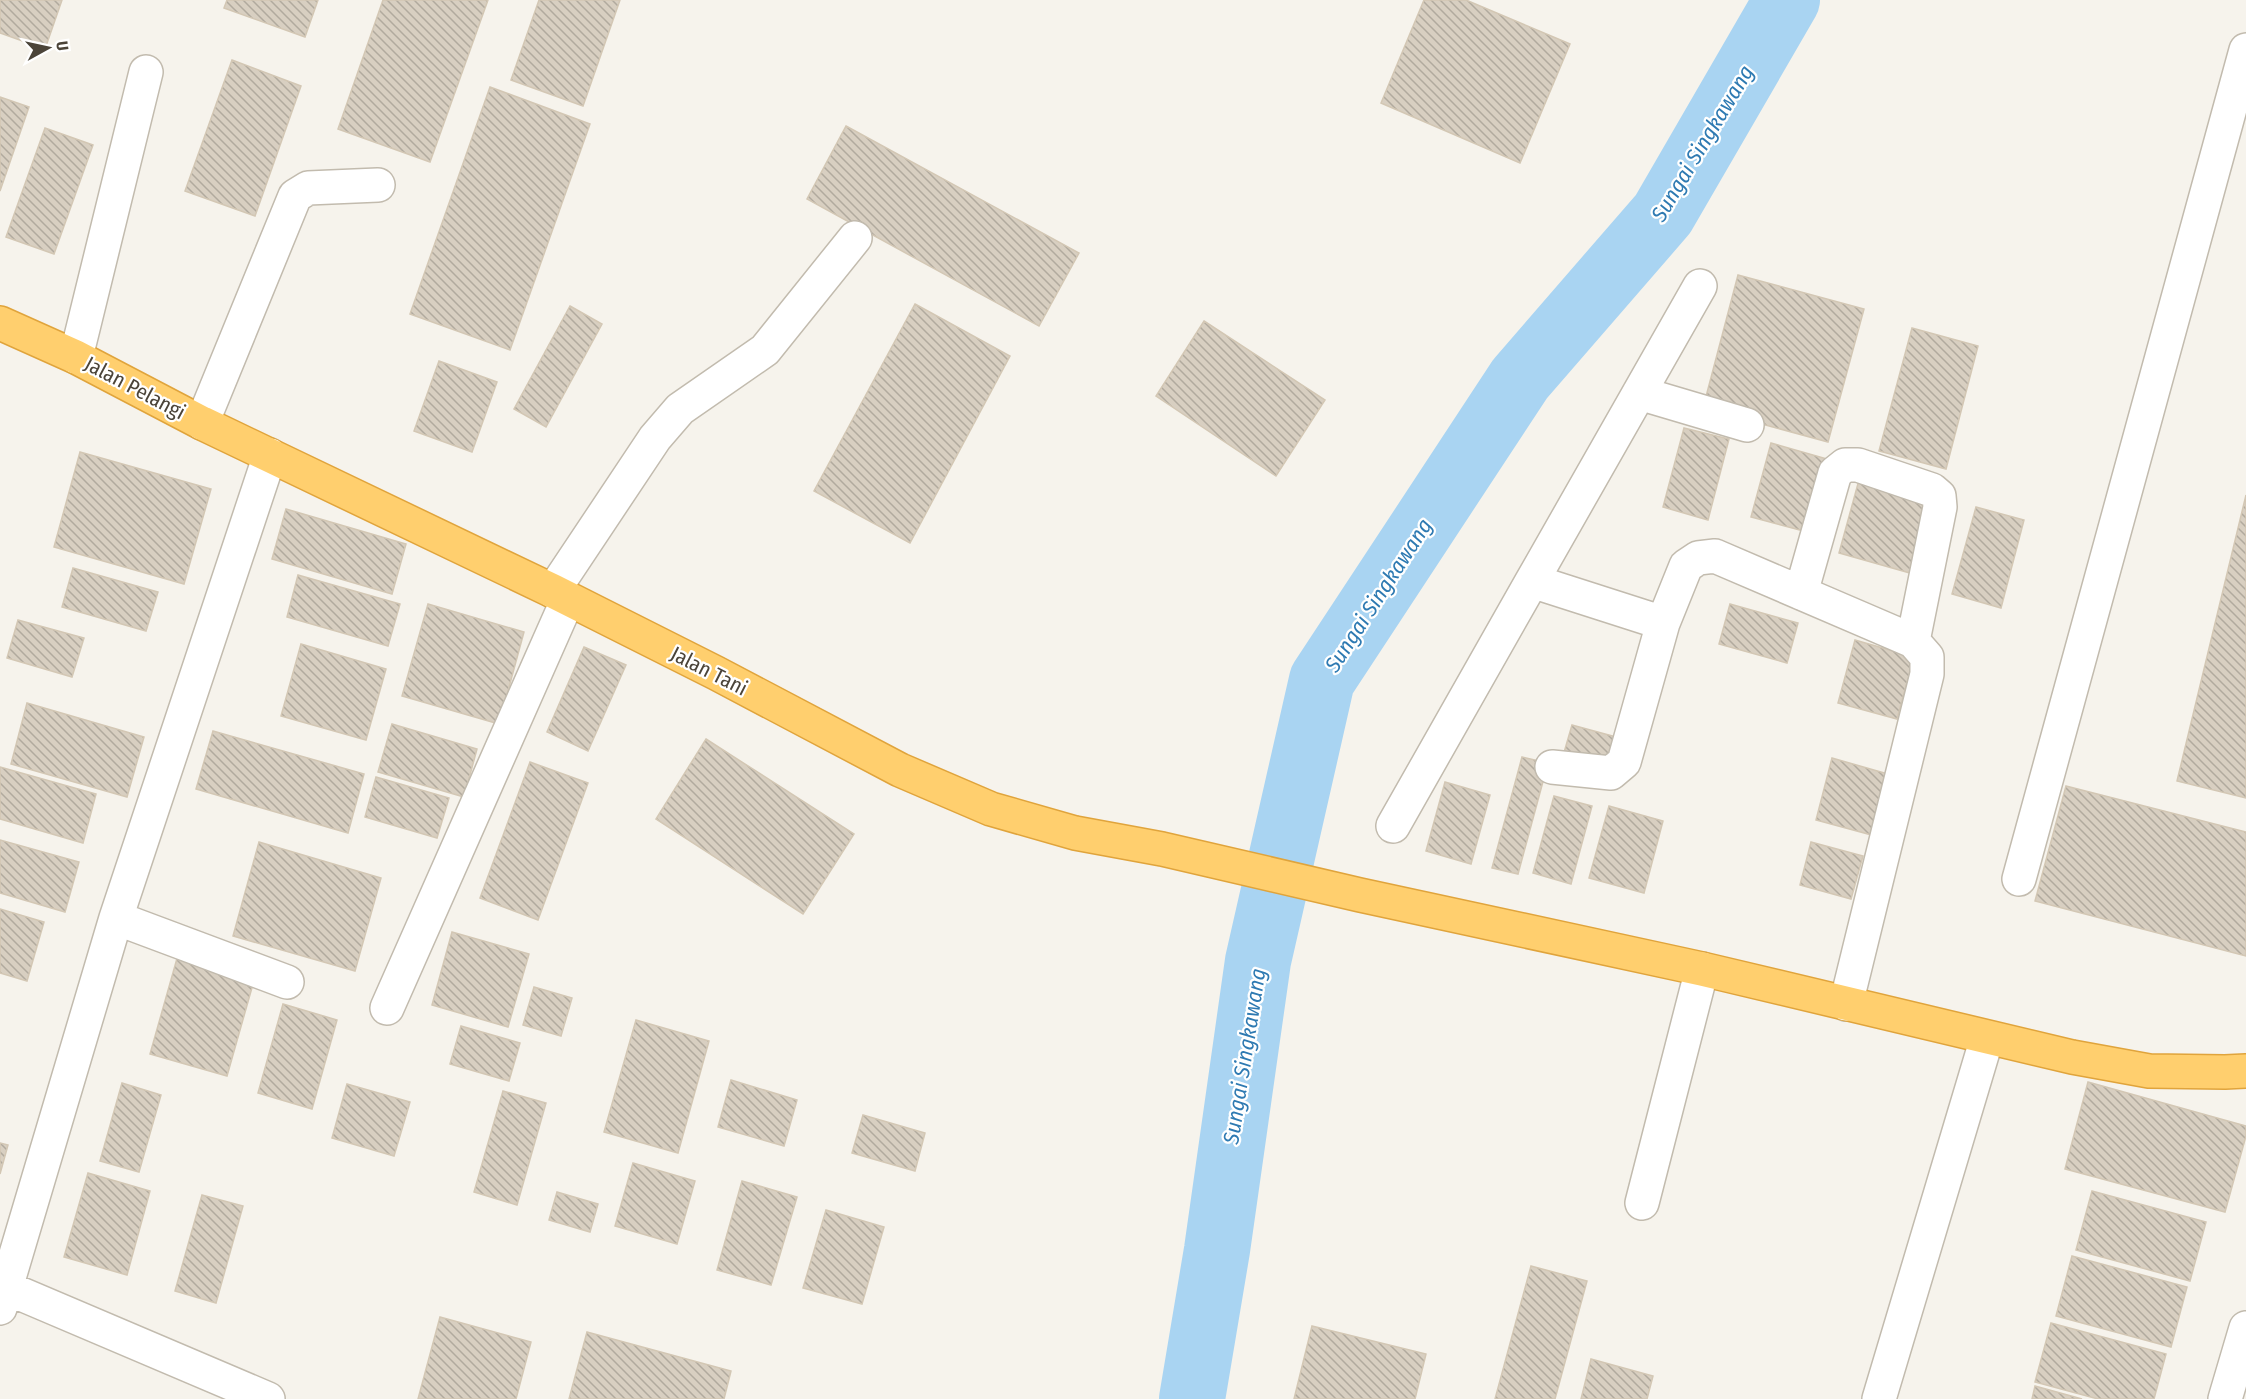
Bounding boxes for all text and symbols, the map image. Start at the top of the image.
north arrow [18,18,78,78]
text: U [52,40,72,52]
water label: Sungai Singkawang [1645,60,1760,227]
street label: Jalan Pelangi [80,351,190,425]
water label: Sungai Singkawang [1318,514,1438,678]
street label: Jalan Tani [666,641,752,701]
water label: Sungai Singkawang [1217,966,1272,1147]

